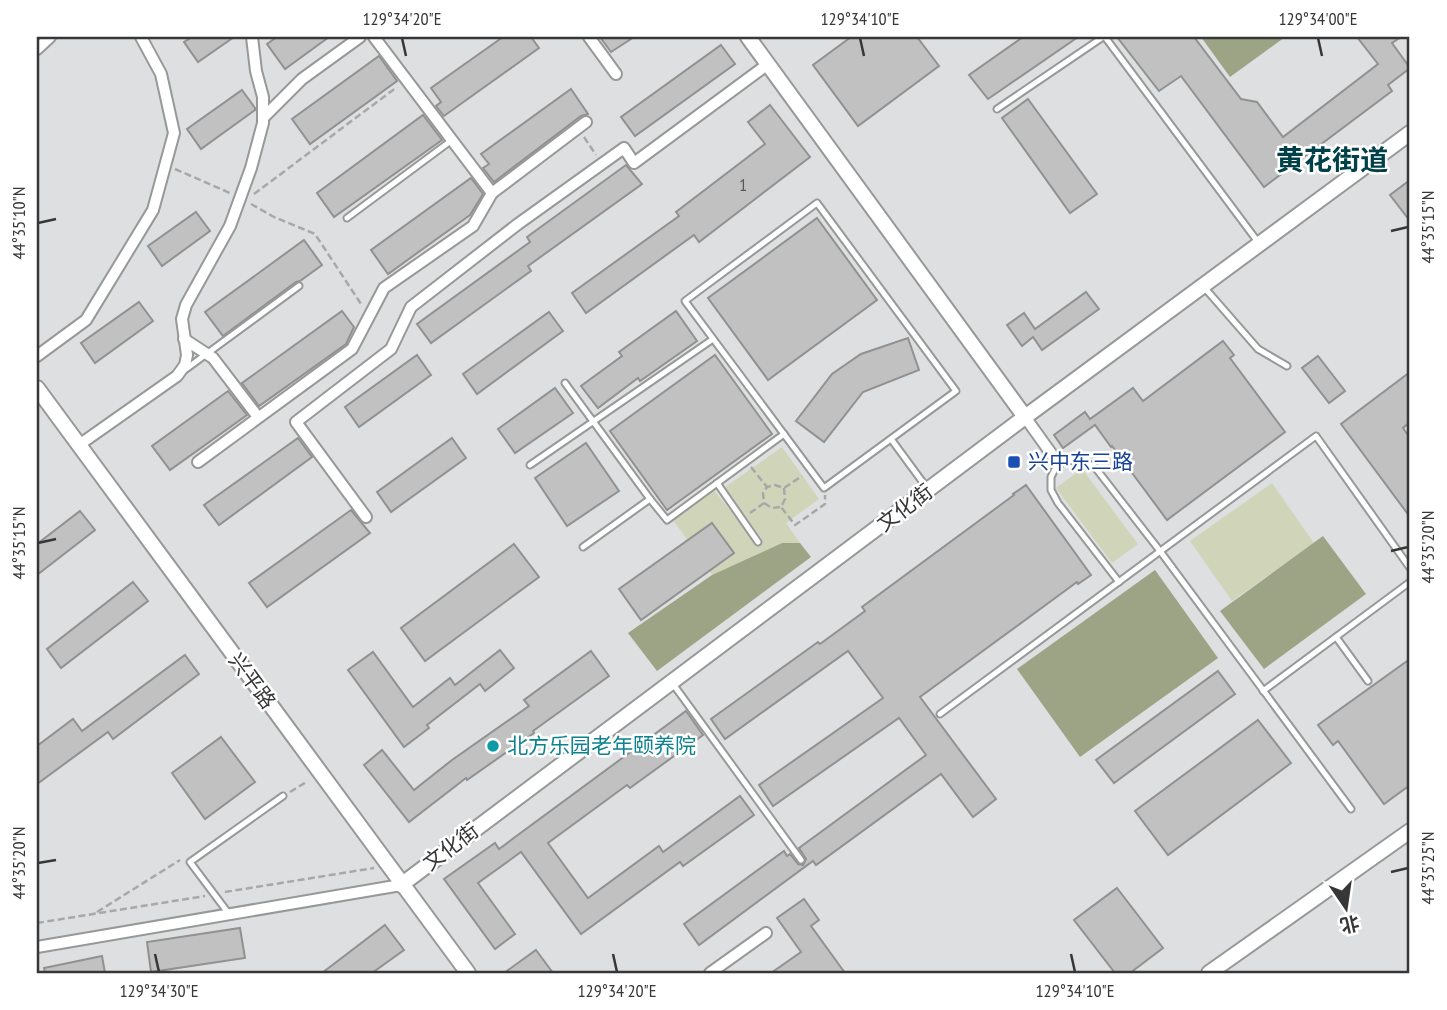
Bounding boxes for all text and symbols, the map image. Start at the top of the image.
text: 129°34'20"E [363,7,441,30]
text: 129°34'10"E [821,7,899,30]
text: 129°34'00"E [1279,7,1357,30]
district label: 黄花街道 [1276,141,1388,178]
house number: 1 [739,173,747,196]
text: 44°35'10"N [7,187,30,259]
text: 44°35'15"N [1416,191,1439,263]
place label: 兴中东三路 [1028,448,1133,475]
marker: 兴中东三路 [1006,454,1022,470]
street label: 文化街 [871,478,938,537]
text: 44°35'15"N [7,507,30,579]
text: 44°35'20"N [1416,511,1439,583]
street label: 兴平路 [223,647,282,714]
place label: 北方乐园老年颐养院 [507,732,696,759]
marker: 北方乐园老年颐养院 [485,738,501,754]
street label: 文化街 [417,817,484,876]
text: 44°35'20"N [7,827,30,899]
text: 44°35'25"N [1416,832,1439,904]
north arrow [1310,874,1380,944]
text: 北 [1338,911,1362,938]
text: 129°34'30"E [120,979,198,1002]
text: 129°34'20"E [578,979,656,1002]
text: 129°34'10"E [1036,979,1114,1002]

